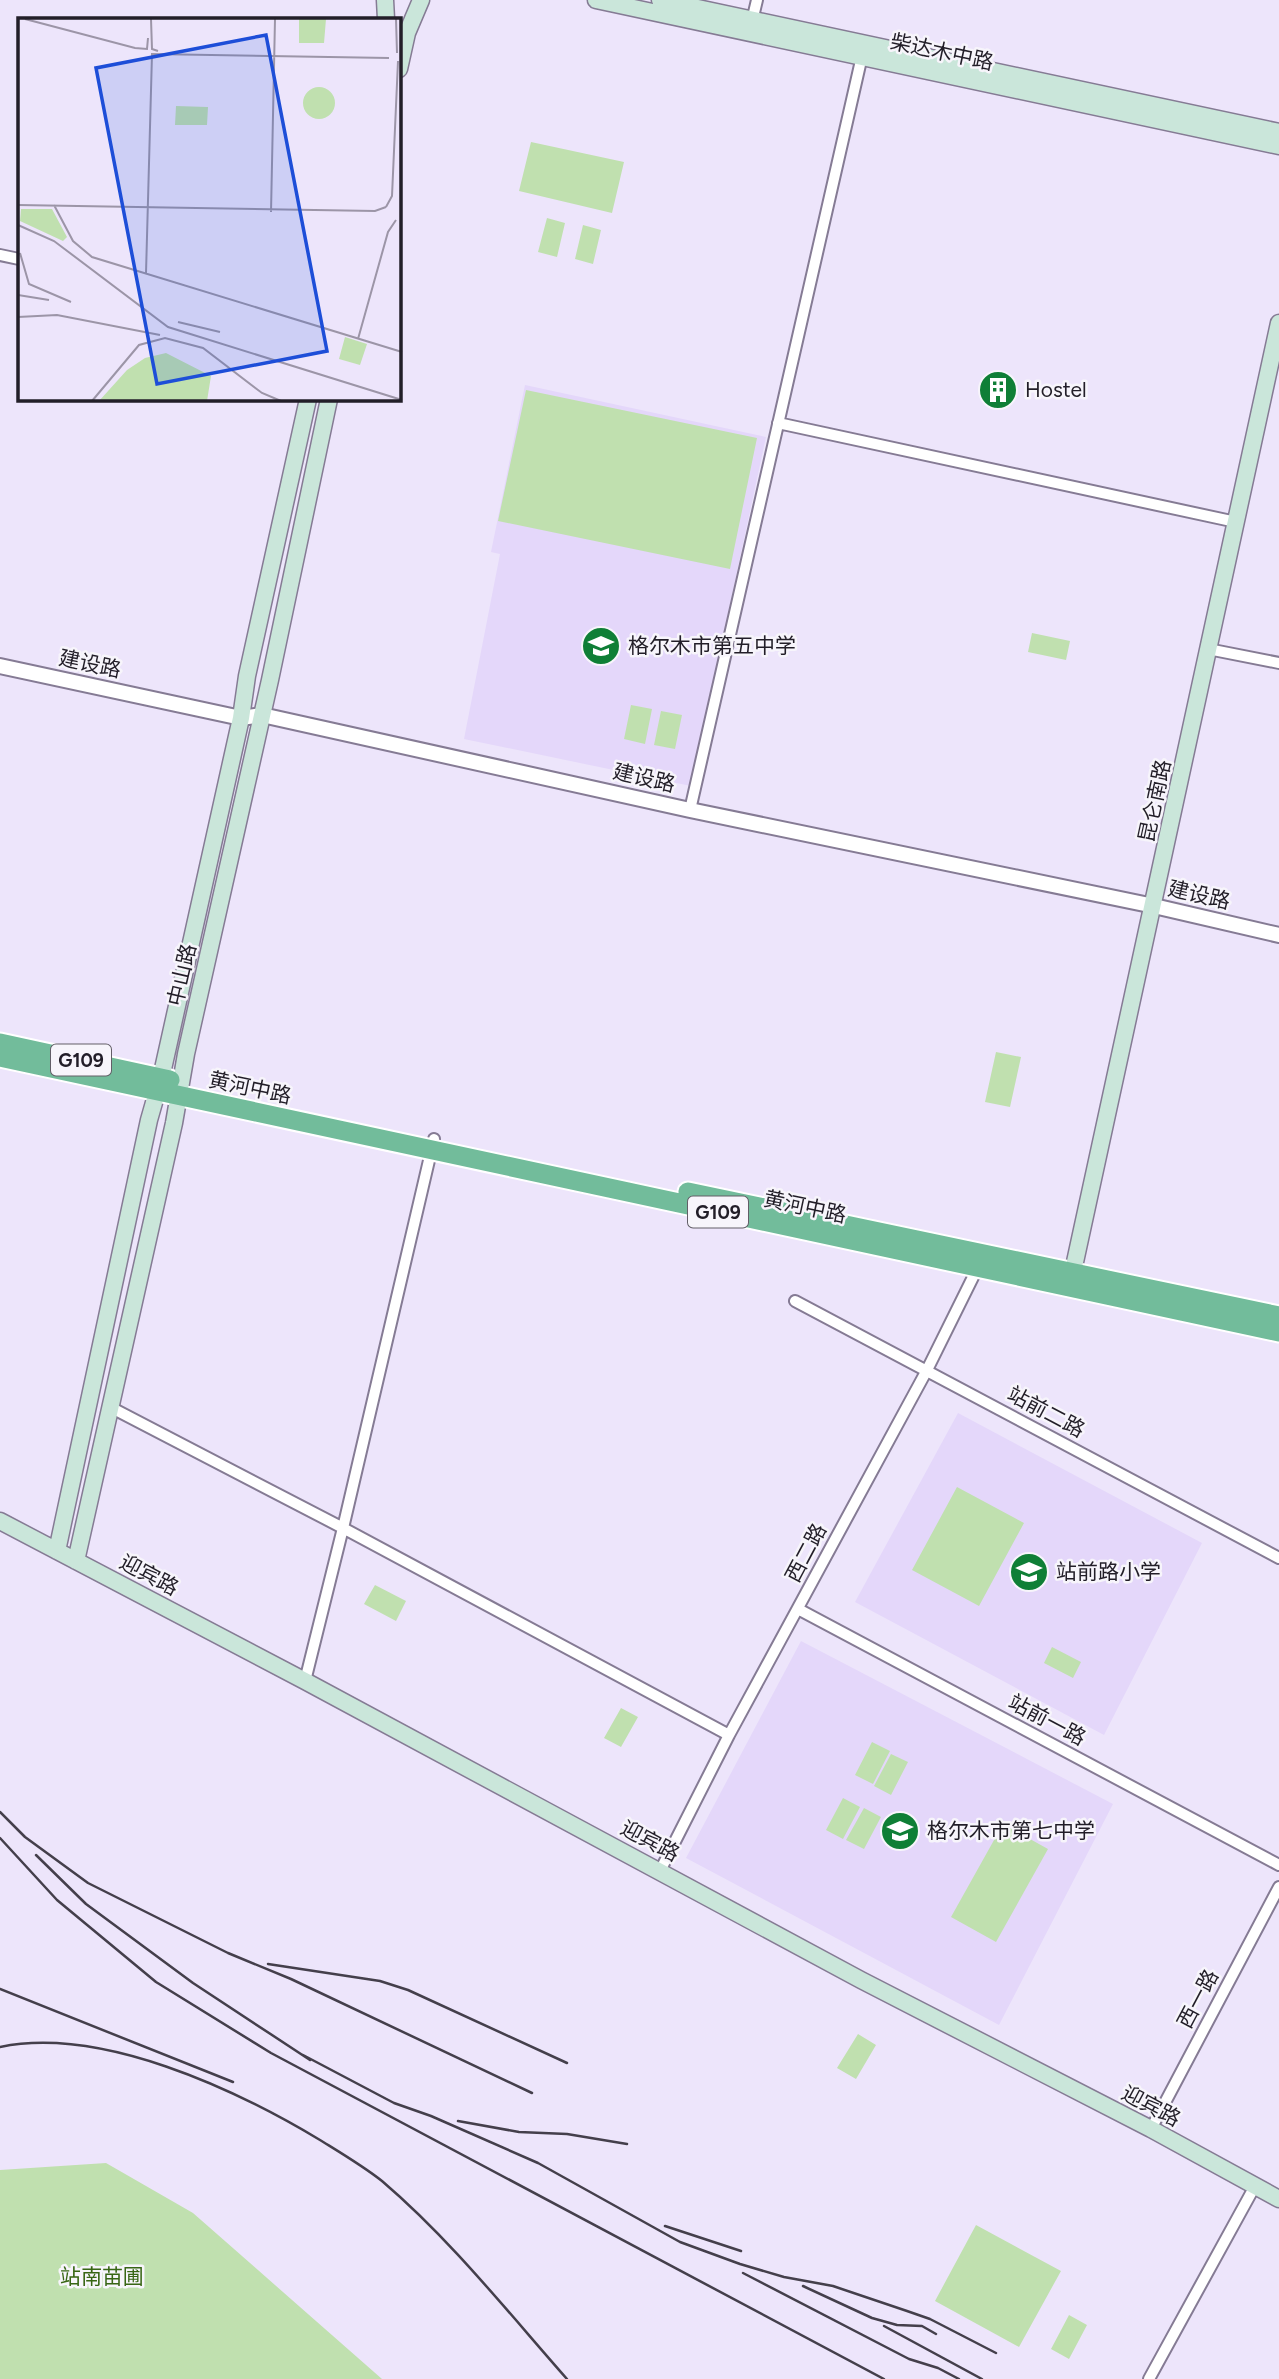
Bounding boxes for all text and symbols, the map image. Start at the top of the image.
inset map [18,18,401,401]
street label: 柴达木中路 [888,28,996,75]
building icon: Hostel [977,369,1019,411]
place label: Hostel [1025,377,1087,402]
school or university icon: 格尔木市第五中学 [580,625,622,667]
place label: 格尔木市第五中学 [628,633,796,658]
street label: 建设路 [57,645,124,682]
street label: 昆仑南路 [1134,757,1175,845]
street label: 建设路 [611,758,678,797]
street label: 建设路 [1166,875,1233,914]
street label: 中山路 [162,941,201,1008]
road number: G109 [51,1044,111,1076]
street label: 黄河中路 [206,1067,294,1108]
street label: 黄河中路 [761,1186,849,1227]
road number: G109 [688,1196,748,1228]
street label: 站前二路 [1003,1381,1089,1442]
street label: 西二路 [780,1519,831,1586]
street label: 迎宾路 [116,1549,183,1600]
school or university icon: 站前路小学 [1008,1551,1050,1593]
place label: 站前路小学 [1056,1559,1161,1584]
street label: 站前一路 [1004,1689,1090,1750]
school or university icon: 格尔木市第七中学 [879,1810,921,1852]
street label: 迎宾路 [617,1815,684,1866]
place label: 格尔木市第七中学 [927,1818,1095,1843]
street label: 西一路 [1172,1965,1223,2032]
street label: 迎宾路 [1118,2080,1185,2131]
park label: 站南苗圃 [60,2264,144,2289]

